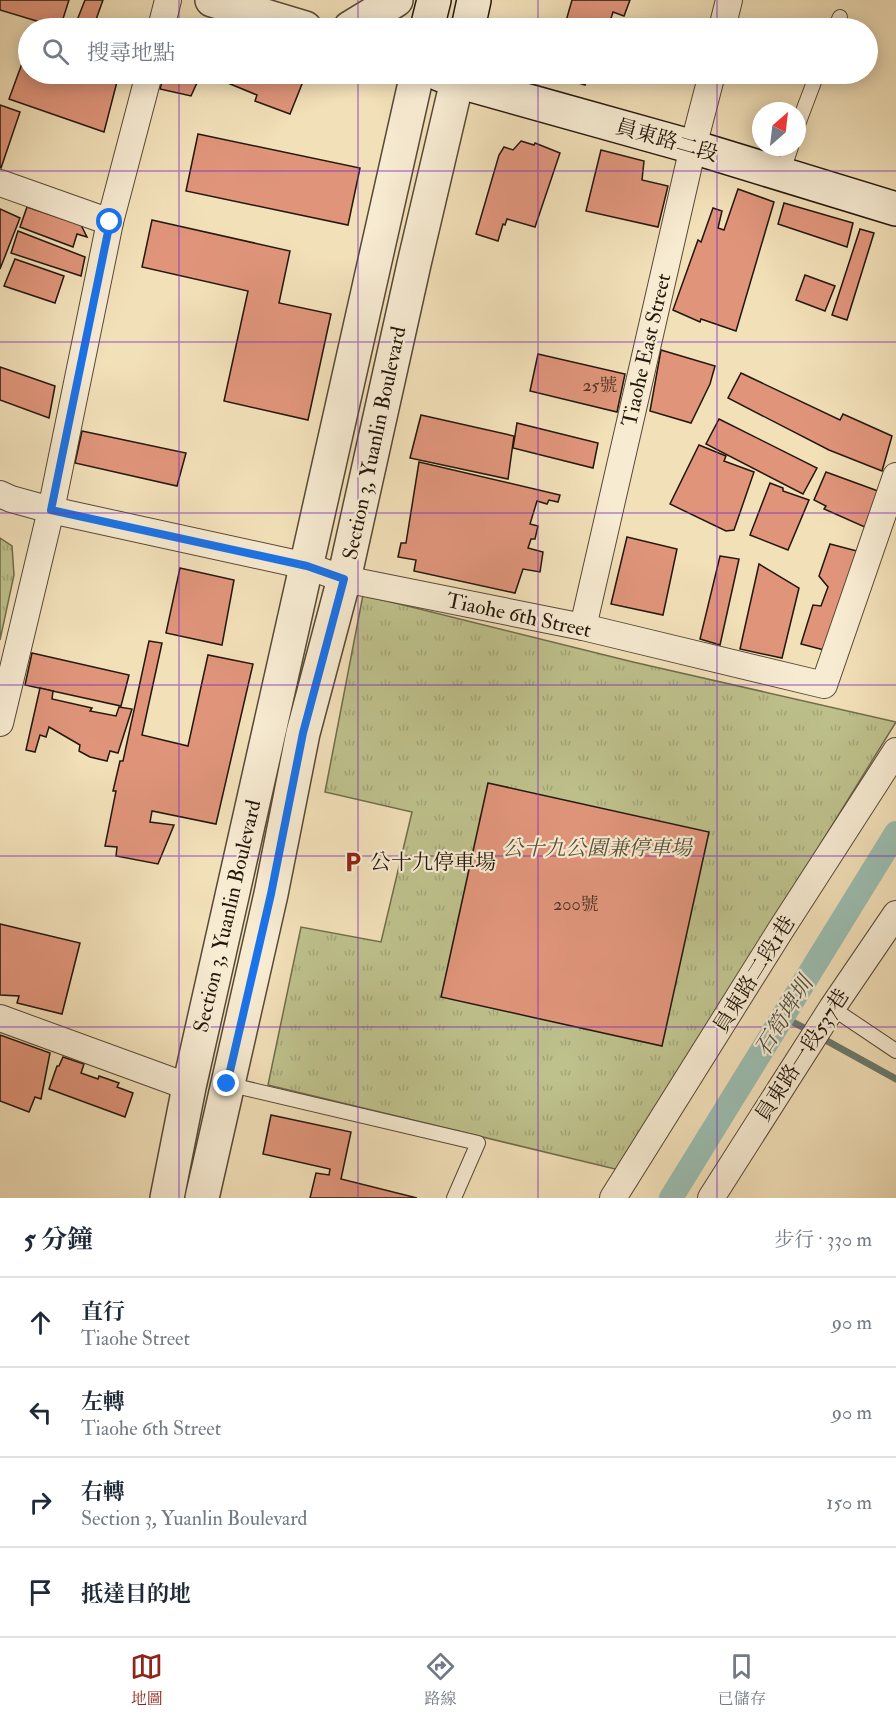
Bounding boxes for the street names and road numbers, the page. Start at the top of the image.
street label: 員東路二段 [613,113,721,168]
street label: Tiaohe East Street [616,271,677,429]
street label: Section 3, Yuanlin Boulevard [337,323,413,562]
street label: Tiaohe 6th Street [444,587,594,644]
street label: Section 3, Yuanlin Boulevard [188,797,268,1035]
street label: 員東路二段1巷 [708,911,801,1038]
street label: 員東路一段537巷 [749,984,855,1127]

